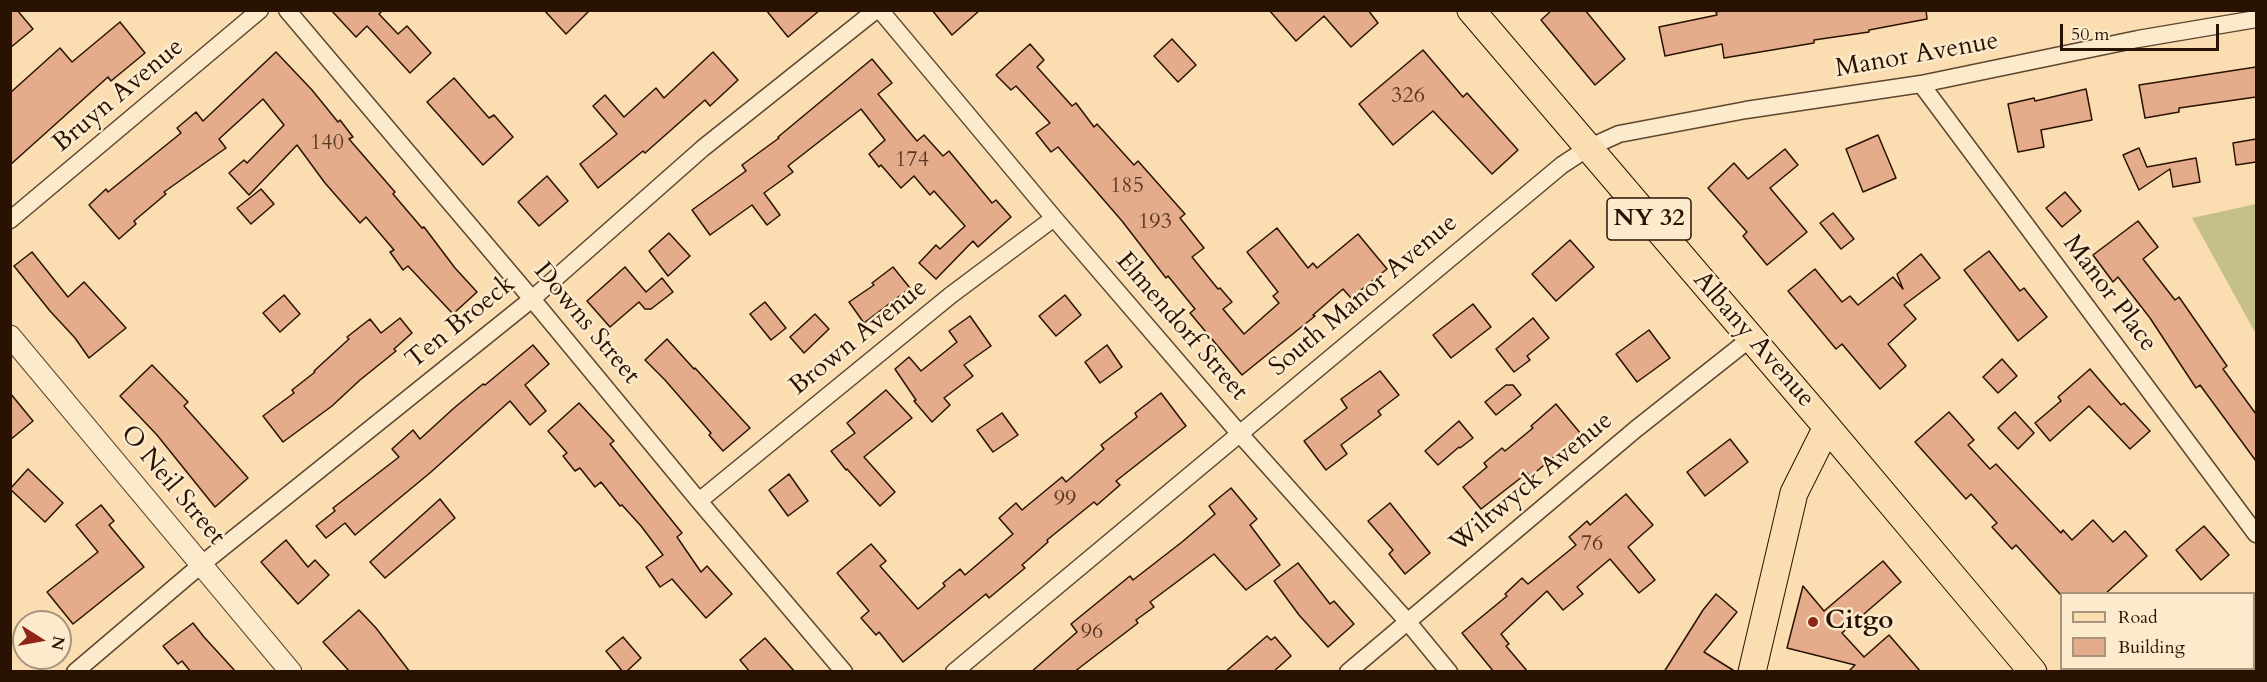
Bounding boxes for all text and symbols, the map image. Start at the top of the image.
scale bar [2063,12,2222,50]
text: 50 m [2071,22,2110,47]
street label: Manor Avenue [1833,26,2001,86]
street label: Bruyn Avenue [47,32,191,160]
house number: 326 [1391,84,1425,110]
house number: 140 [310,131,344,157]
house number: 174 [895,148,929,174]
house number: 185 [1110,174,1144,200]
road number: NY 32 [1607,198,1691,240]
street label: South Manor Avenue [1264,208,1464,384]
house number: 193 [1138,210,1172,236]
street label: Manor Place [2055,230,2163,358]
street label: Elmendorf Street [1108,247,1254,407]
street label: Downs Street [526,257,646,391]
street label: Albany Avenue [1685,266,1821,414]
street label: Ten Broeck [400,270,522,376]
street label: Brown Avenue [784,273,934,403]
street label: Wiltwyck Avenue [1444,406,1620,560]
street label: O Neil Street [113,420,231,552]
house number: 99 [1054,487,1076,513]
house number: 76 [1581,532,1603,558]
legend [2060,592,2255,670]
text: Road [2118,605,2158,630]
place label: Citgo [1825,606,1893,638]
north arrow [12,610,72,670]
marker: Citgo [1806,615,1820,629]
house number: 96 [1081,620,1103,646]
text: N [46,634,70,652]
text: Building [2118,635,2185,660]

